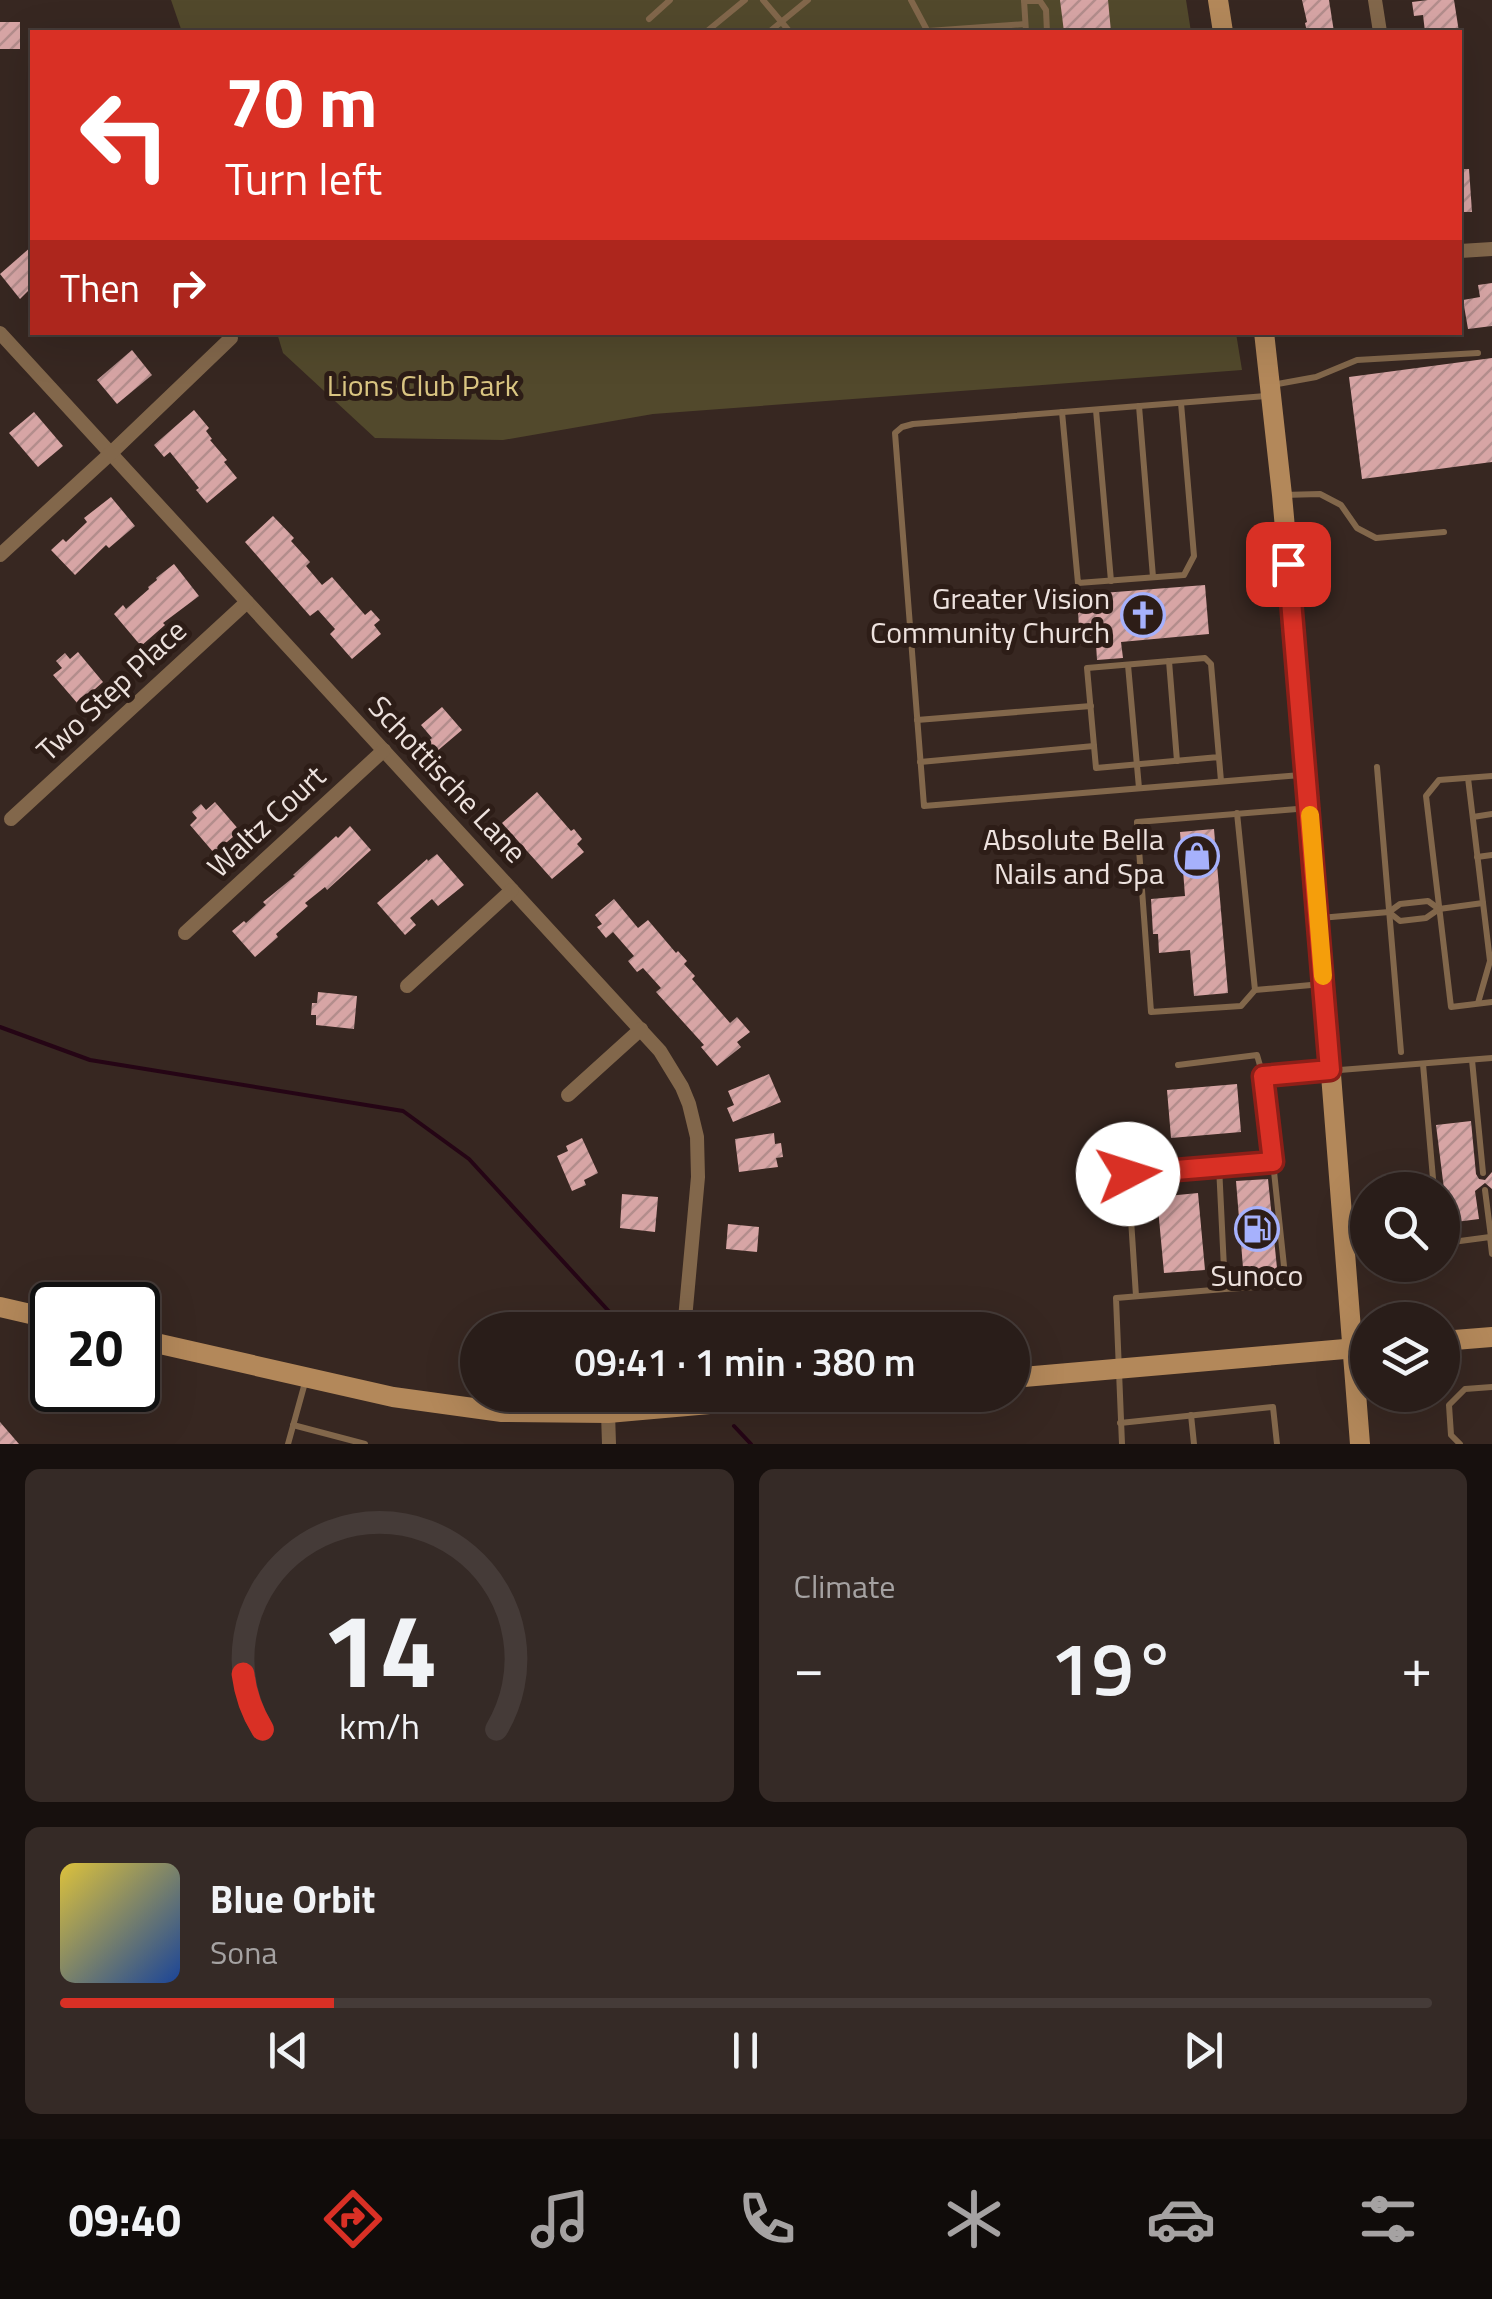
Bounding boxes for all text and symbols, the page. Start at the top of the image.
text: 70 m [225,48,378,154]
icon: left [60,70,190,200]
text: Turn left [225,144,382,212]
text: Then [60,259,140,317]
icon: right [160,260,215,315]
park label: Lions Club Park [327,362,519,408]
pin [1246,522,1331,607]
icon: arrive [1261,537,1316,592]
place label: Greater Vision Community Church [870,575,1110,655]
church icon: Greater Vision Community Church [1120,592,1166,638]
street label: Two Step Place [26,608,196,772]
street label: Schottische Lane [358,685,538,873]
street label: Waltz Court [196,754,336,888]
place label: Absolute Bella Nails and Spa [983,816,1164,896]
shop icon: Absolute Bella Nails and Spa [1174,833,1220,879]
position arrow [1076,1122,1180,1226]
map controls [1350,1172,1460,1412]
button: search [1350,1172,1460,1282]
fuel station icon: Sunoco [1234,1206,1280,1252]
place label: Sunoco [1211,1252,1303,1298]
speed limit sign: 20 [30,1282,160,1412]
button: layers [1350,1302,1460,1412]
text: 09:41 · 1 min · 380 m [574,1333,916,1391]
text: Climate [794,1562,895,1610]
text: 14 [321,1569,437,1727]
text: 19° [1050,1610,1176,1724]
text: − [794,1625,824,1708]
text: + [1401,1625,1432,1708]
text: km/h [339,1698,420,1753]
text: Blue Orbit [210,1870,375,1928]
text: Sona [210,1928,277,1976]
icon: previous [261,2023,316,2078]
icon: pause [718,2023,773,2078]
icon: next [1176,2023,1231,2078]
icon: directions [318,2184,388,2254]
icon: music [525,2184,595,2254]
icon: phone [732,2184,802,2254]
icon: climate [939,2184,1009,2254]
icon: car [1146,2184,1216,2254]
icon: filters [1353,2184,1423,2254]
text: 09:40 [69,2185,181,2253]

